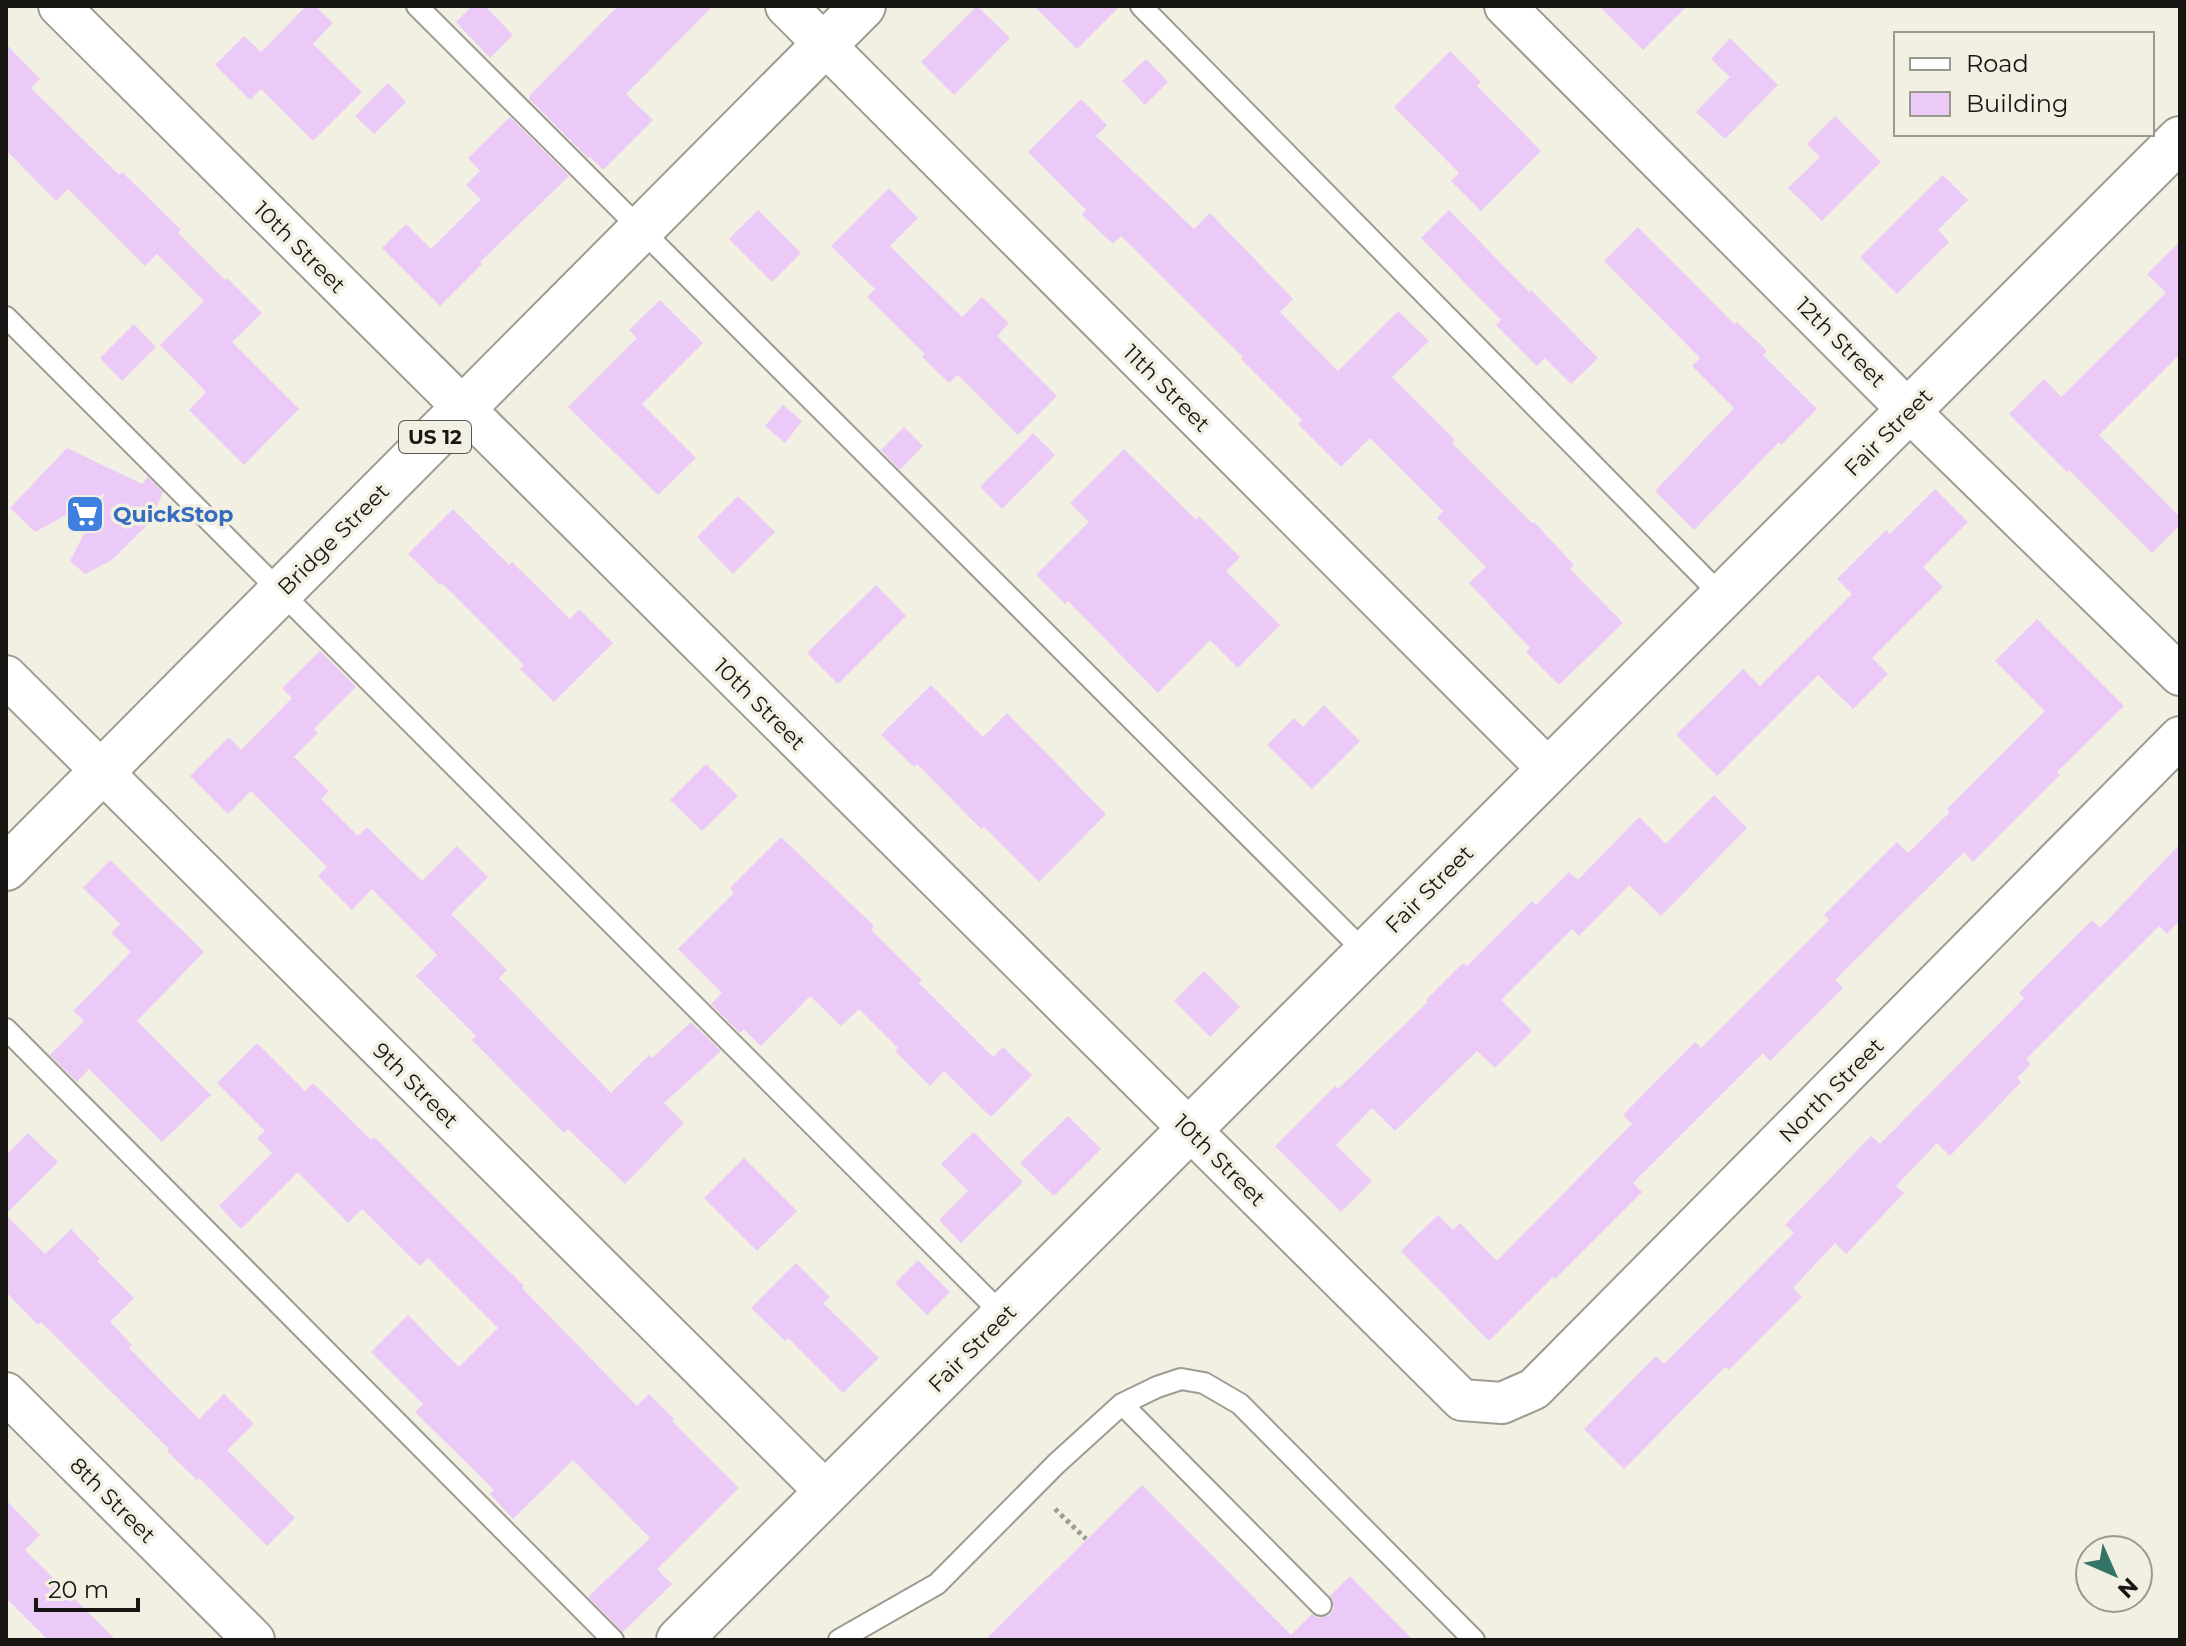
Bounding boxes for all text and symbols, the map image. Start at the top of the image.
legend [1894,32,2154,136]
text: Road [1966,49,2029,78]
text: Building [1966,89,2069,118]
street label: 10th Street [248,196,351,299]
street label: 12th Street [1790,292,1891,393]
street label: 11th Street [1118,339,1216,438]
street label: Fair Street [1839,383,1938,482]
road number: US 12 [399,421,471,453]
street label: Bridge Street [272,478,395,601]
supermarket icon: QuickStop [64,493,106,535]
place label: QuickStop [113,501,233,528]
street label: 10th Street [708,653,811,756]
street label: Fair Street [1380,840,1479,939]
street label: North Street [1773,1032,1889,1148]
street label: 9th Street [367,1037,464,1134]
street label: 10th Street [1168,1109,1271,1212]
street label: Fair Street [923,1299,1022,1398]
street label: 8th Street [64,1452,161,1549]
north arrow [2074,1534,2154,1614]
scale bar [36,1562,138,1612]
text: N [2112,1572,2144,1604]
text: 20 m [48,1575,109,1604]

